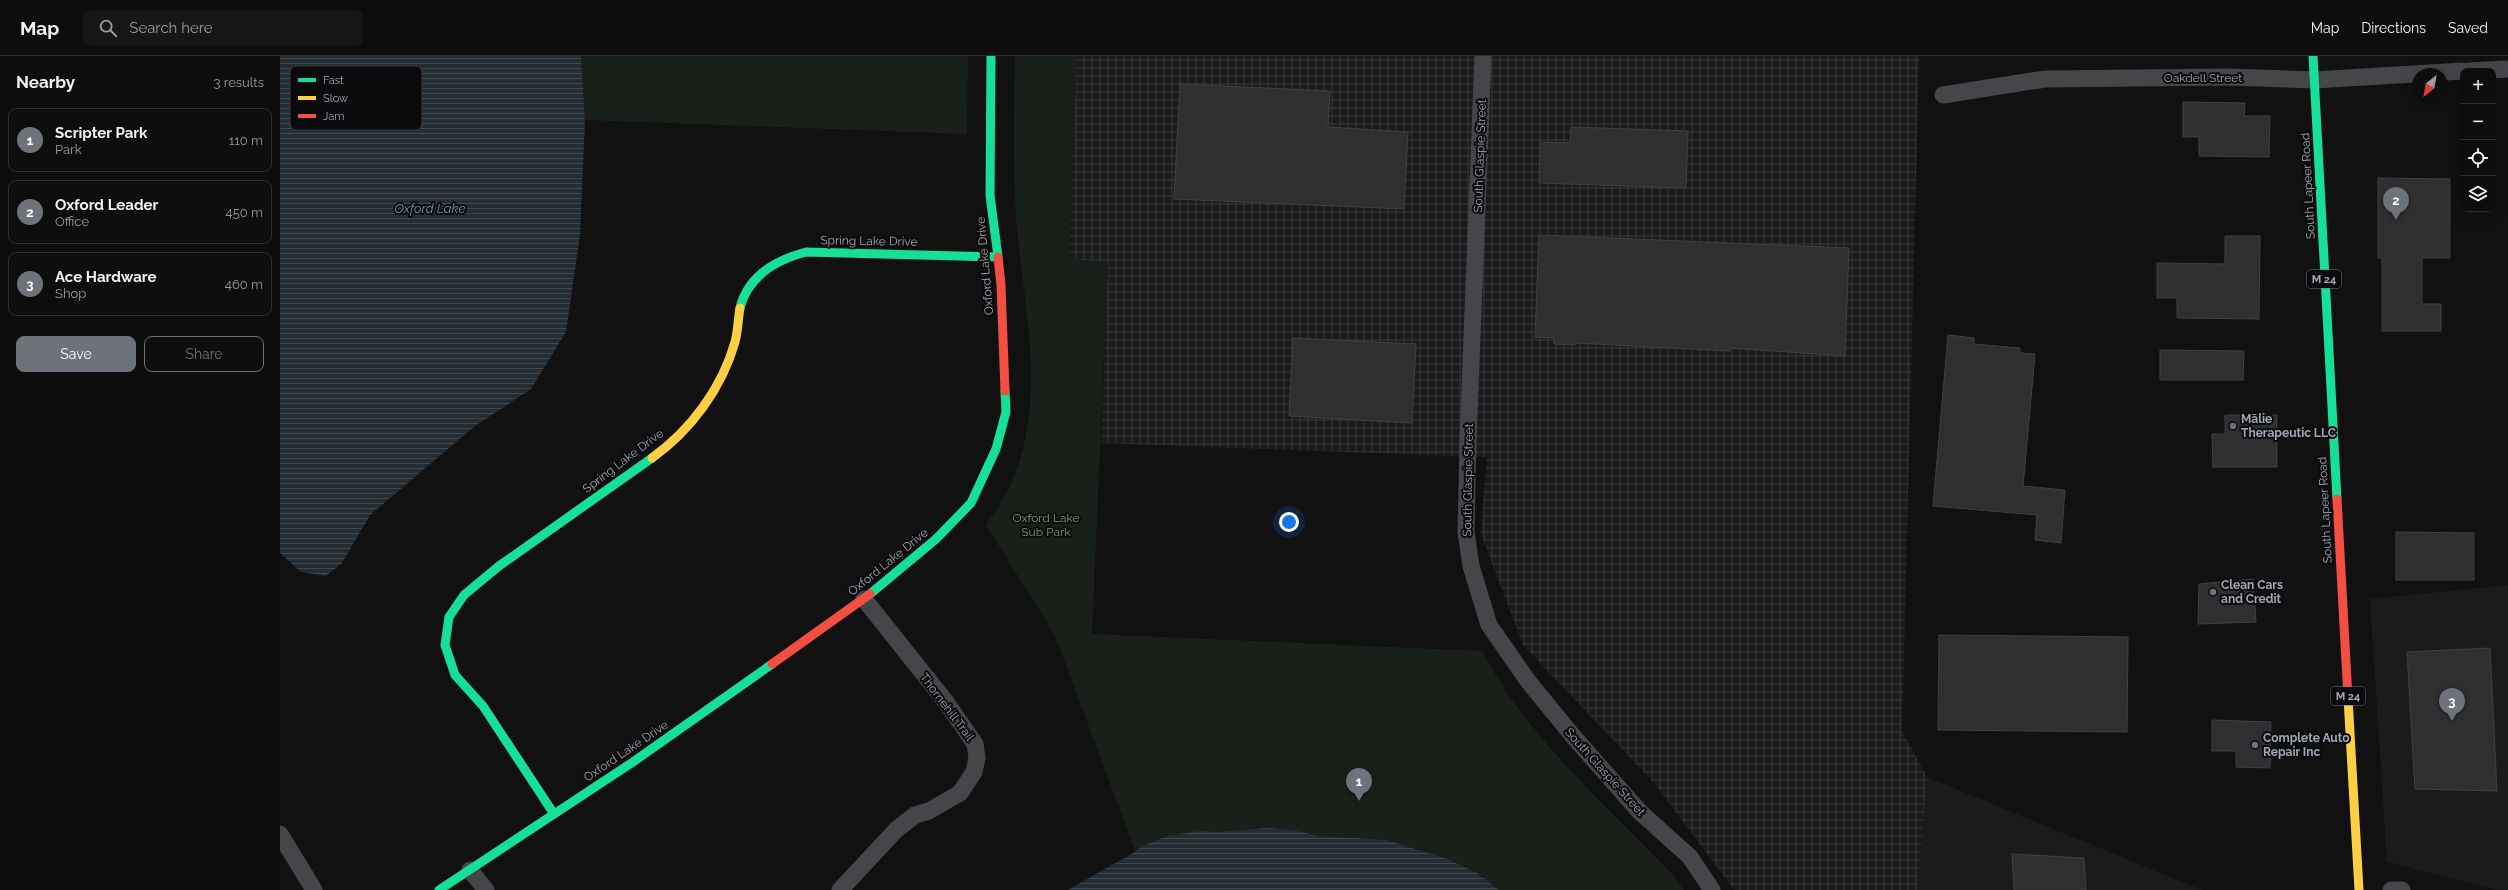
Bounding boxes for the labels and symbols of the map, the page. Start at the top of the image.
legend [290,66,422,130]
north arrow [2412,68,2448,104]
street label: Oakdell Street [2164,71,2242,85]
text: Fast [323,74,344,87]
text: Slow [323,92,348,105]
street label: South Glaspie Street [1471,99,1489,213]
text: Jam [323,110,344,123]
street label: South Lapeer Road [2298,132,2318,240]
pin: 2 [2383,187,2409,220]
water label: Oxford Lake [395,201,465,216]
street label: Oxford Lake Drive [974,216,996,316]
street label: Spring Lake Drive [820,233,918,249]
road number: M 24 [2307,270,2341,288]
place label: Mālie Therapeutic LLC [2241,412,2336,440]
marker: Mālie Therapeutic LLC [2228,421,2238,431]
street label: South Glaspie Street [1460,423,1476,537]
street label: Spring Lake Drive [580,426,666,496]
street label: South Lapeer Road [2315,456,2335,564]
park label: Oxford Lake Sub Park [1012,511,1080,539]
your location [1279,512,1299,532]
street label: Oxford Lake Drive [845,525,931,599]
place label: Clean Cars and Credit [2221,578,2283,606]
marker: Clean Cars and Credit [2208,587,2218,597]
street label: Thornehill Trail [917,670,977,744]
road number: M 24 [2331,687,2365,705]
pin: 3 [2439,688,2465,721]
street label: Oxford Lake Drive [581,718,671,784]
street label: South Glaspie Street [1562,725,1648,819]
place label: Complete Auto Repair Inc [2263,731,2350,759]
marker: Complete Auto Repair Inc [2250,740,2260,750]
pin: 1 [1346,768,1372,801]

